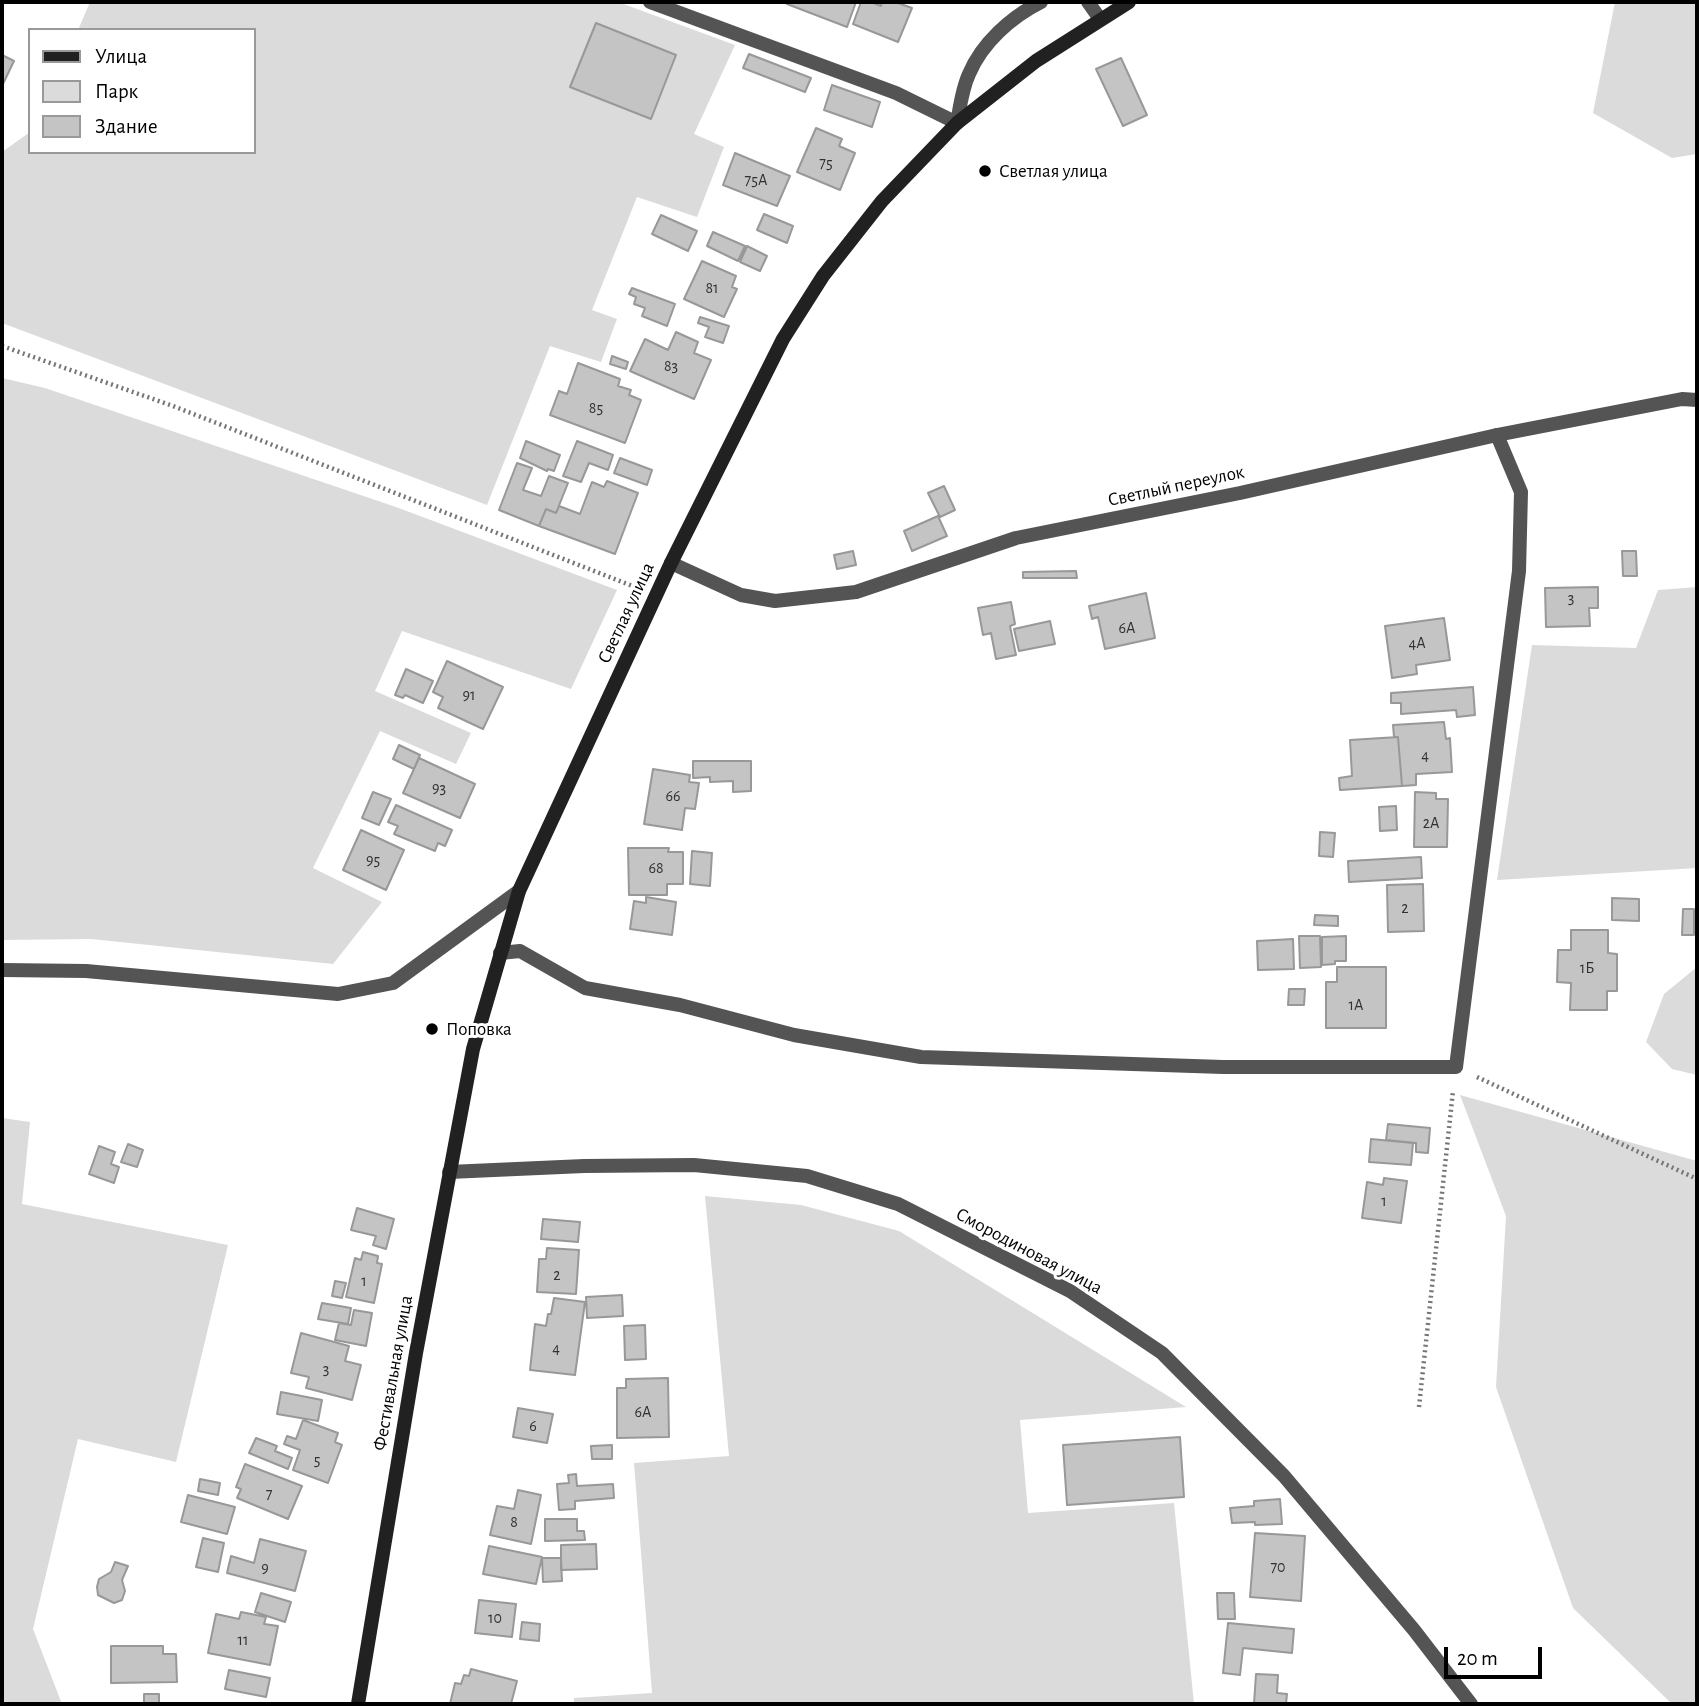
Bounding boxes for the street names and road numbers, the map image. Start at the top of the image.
street label: Светлый переулок [1106,460,1246,512]
street label: Светлая улица [593,559,659,667]
street label: Смородиновая улица [952,1203,1106,1299]
street label: Фестивальная улица [368,1294,418,1452]

